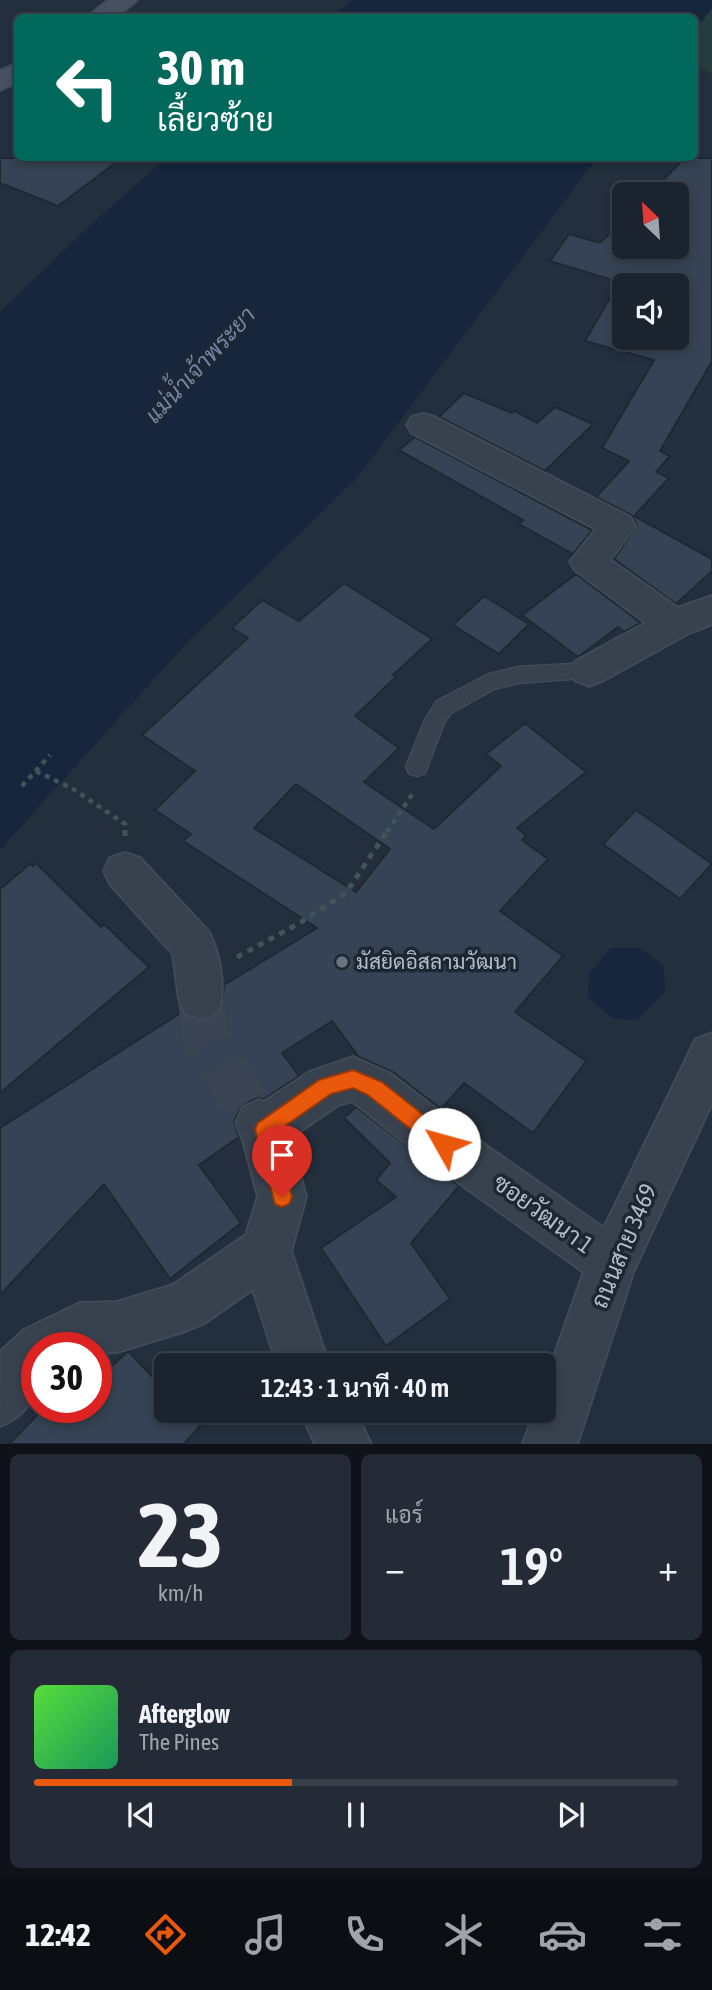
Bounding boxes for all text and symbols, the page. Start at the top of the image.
text: 30 m [157,39,245,95]
icon: left [42,42,133,133]
text: เลี้ยวซ้าย [157,101,274,138]
north arrow [612,182,690,259]
map controls [612,182,689,350]
button: sound [612,273,689,350]
water label: แม่น้ำเจ้าพระยา [135,297,260,428]
place label: มัสยิดอิสลามวัฒนา [356,949,517,973]
marker: มัสยิดอิสลามวัฒนา [334,954,350,970]
position arrow [407,1107,481,1181]
pin [252,1125,312,1197]
icon: arrive [263,1136,301,1174]
street label: ซอยวัฒนา 1 [488,1168,598,1259]
street label: ถนนสาย 3469 [585,1180,662,1312]
speed limit sign: 30 [21,1332,112,1423]
text: 12:43 · 1 นาที · 40 m [261,1373,449,1403]
text: 23 [138,1482,223,1586]
text: แอร์ [385,1502,423,1528]
text: 19° [500,1536,563,1596]
text: − [385,1546,405,1589]
text: + [658,1546,678,1589]
text: km/h [158,1580,203,1606]
text: Afterglow [139,1699,230,1729]
text: The Pines [139,1729,219,1755]
icon: previous [122,1796,160,1834]
icon: pause [337,1796,375,1834]
icon: next [552,1796,590,1834]
icon: directions [141,1910,190,1959]
icon: music [241,1910,290,1959]
icon: phone [340,1910,389,1959]
icon: climate [439,1910,488,1959]
icon: car [538,1910,587,1959]
icon: filters [638,1910,687,1959]
text: 12:42 [25,1916,91,1953]

